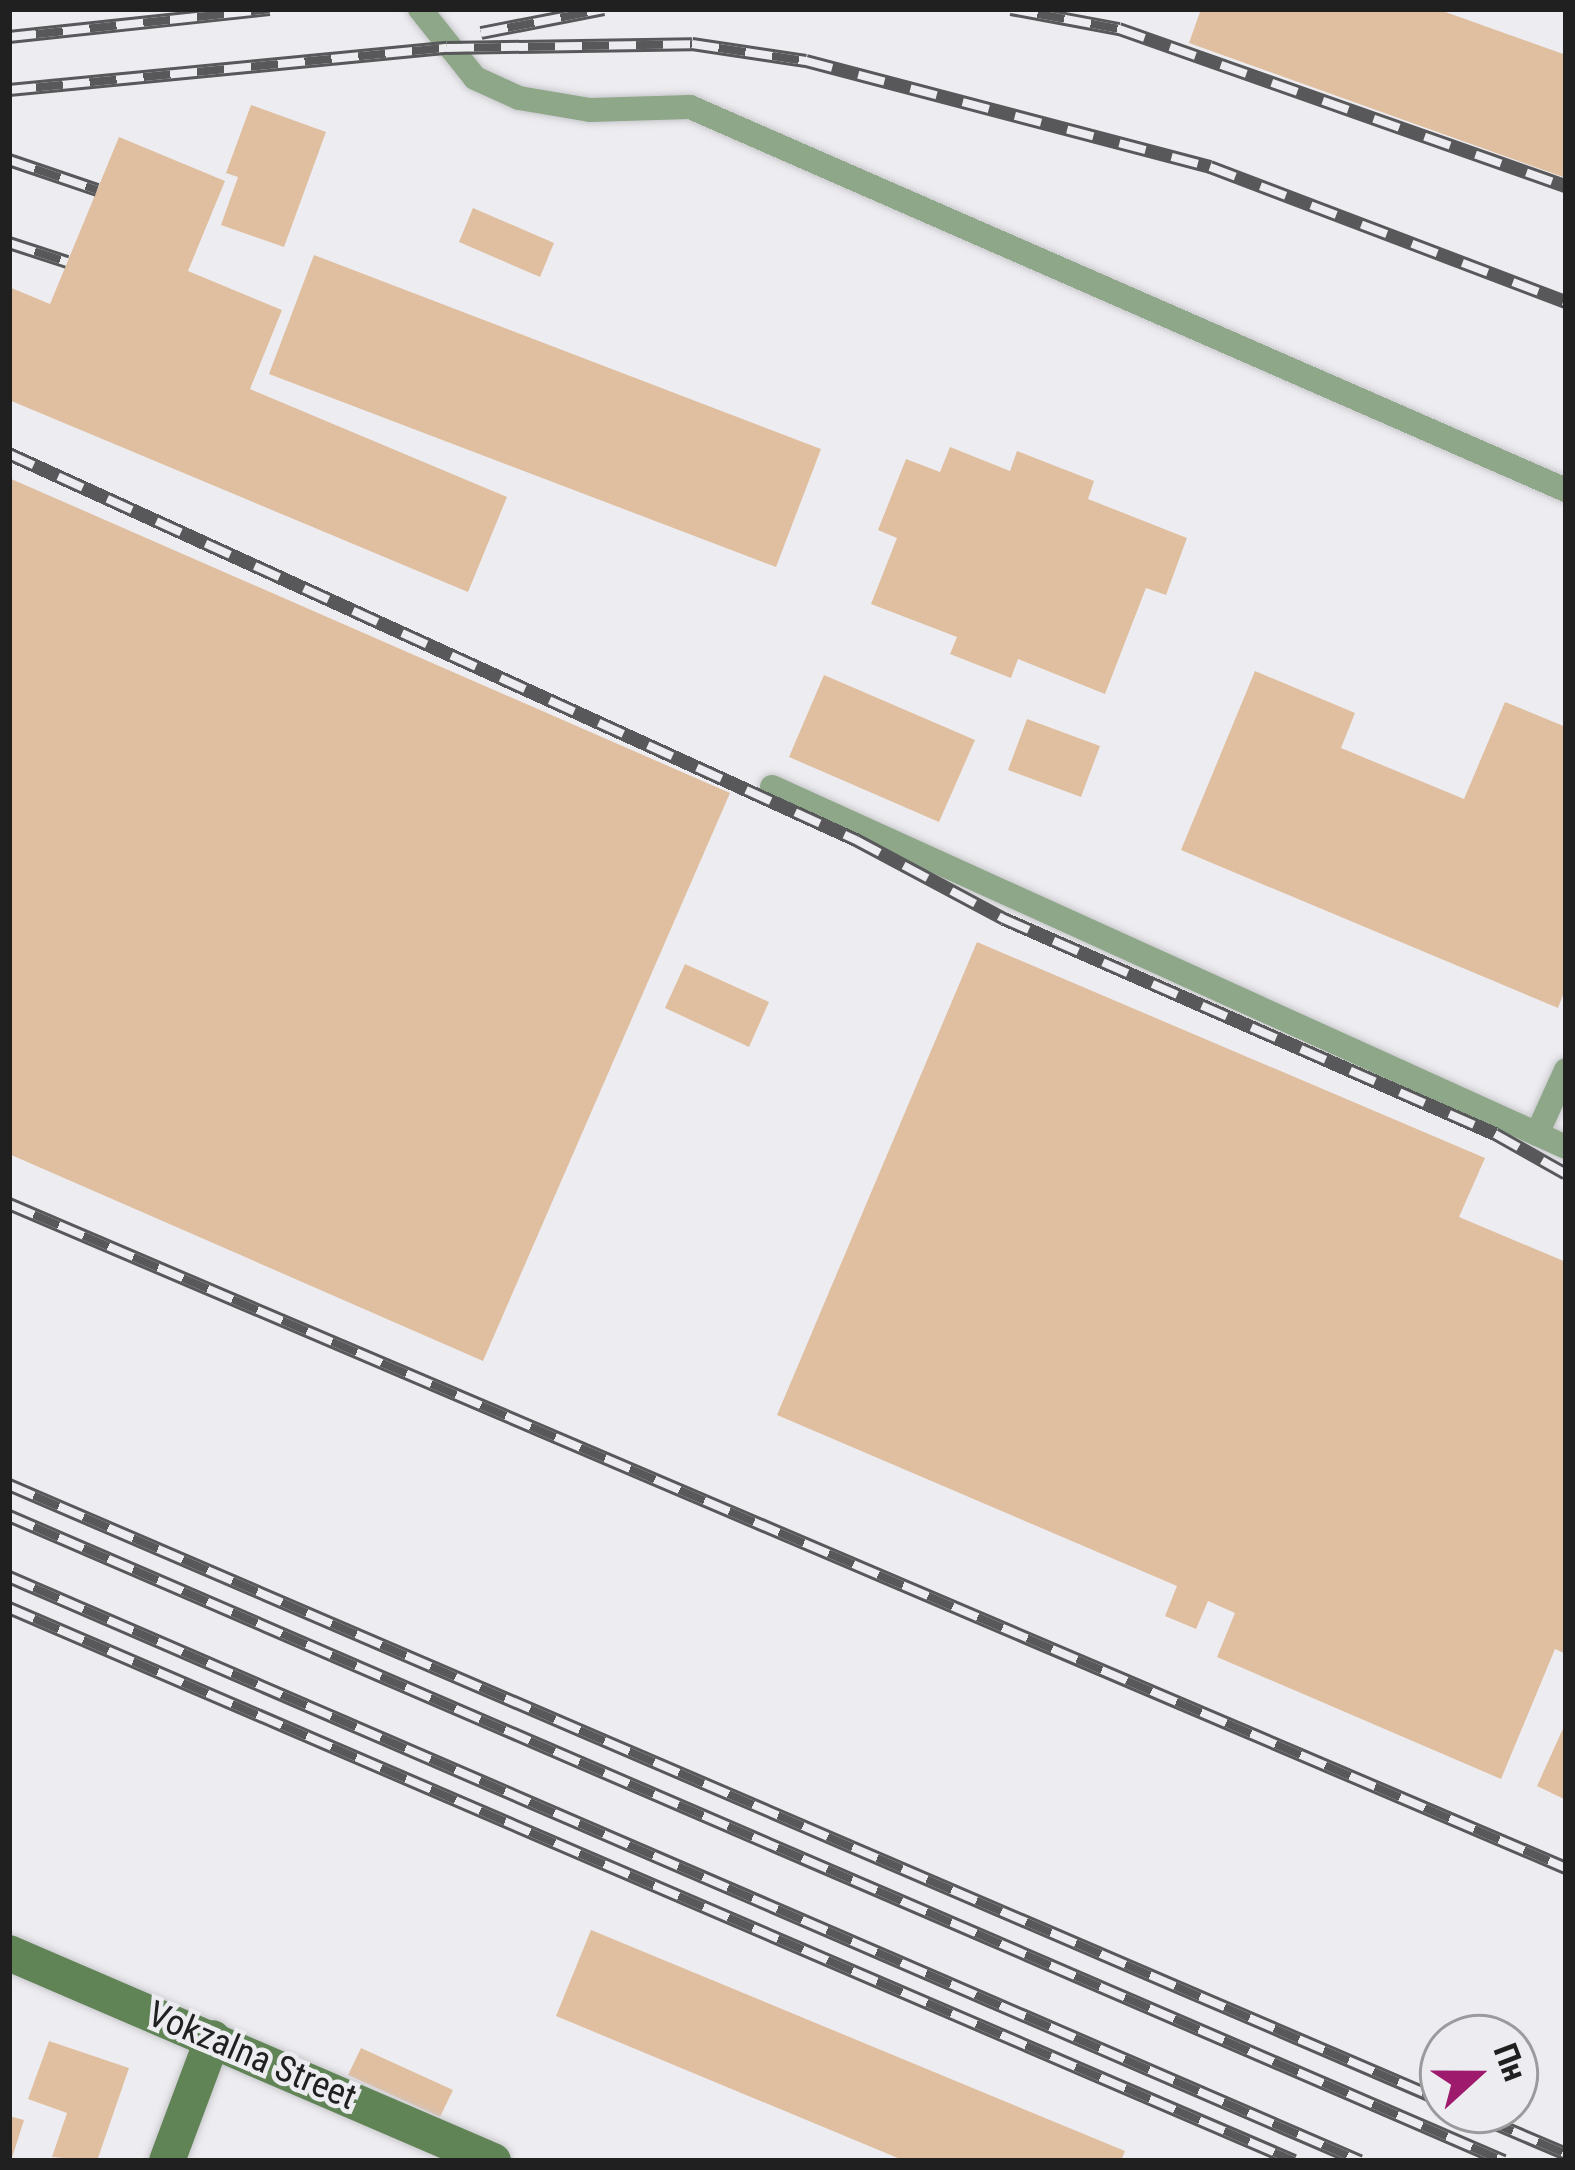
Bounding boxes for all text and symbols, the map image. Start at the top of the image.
street label: Vokzalna Street [141,1993,363,2119]
north arrow [1419,2014,1539,2134]
text: Пн [1485,2038,1535,2086]

